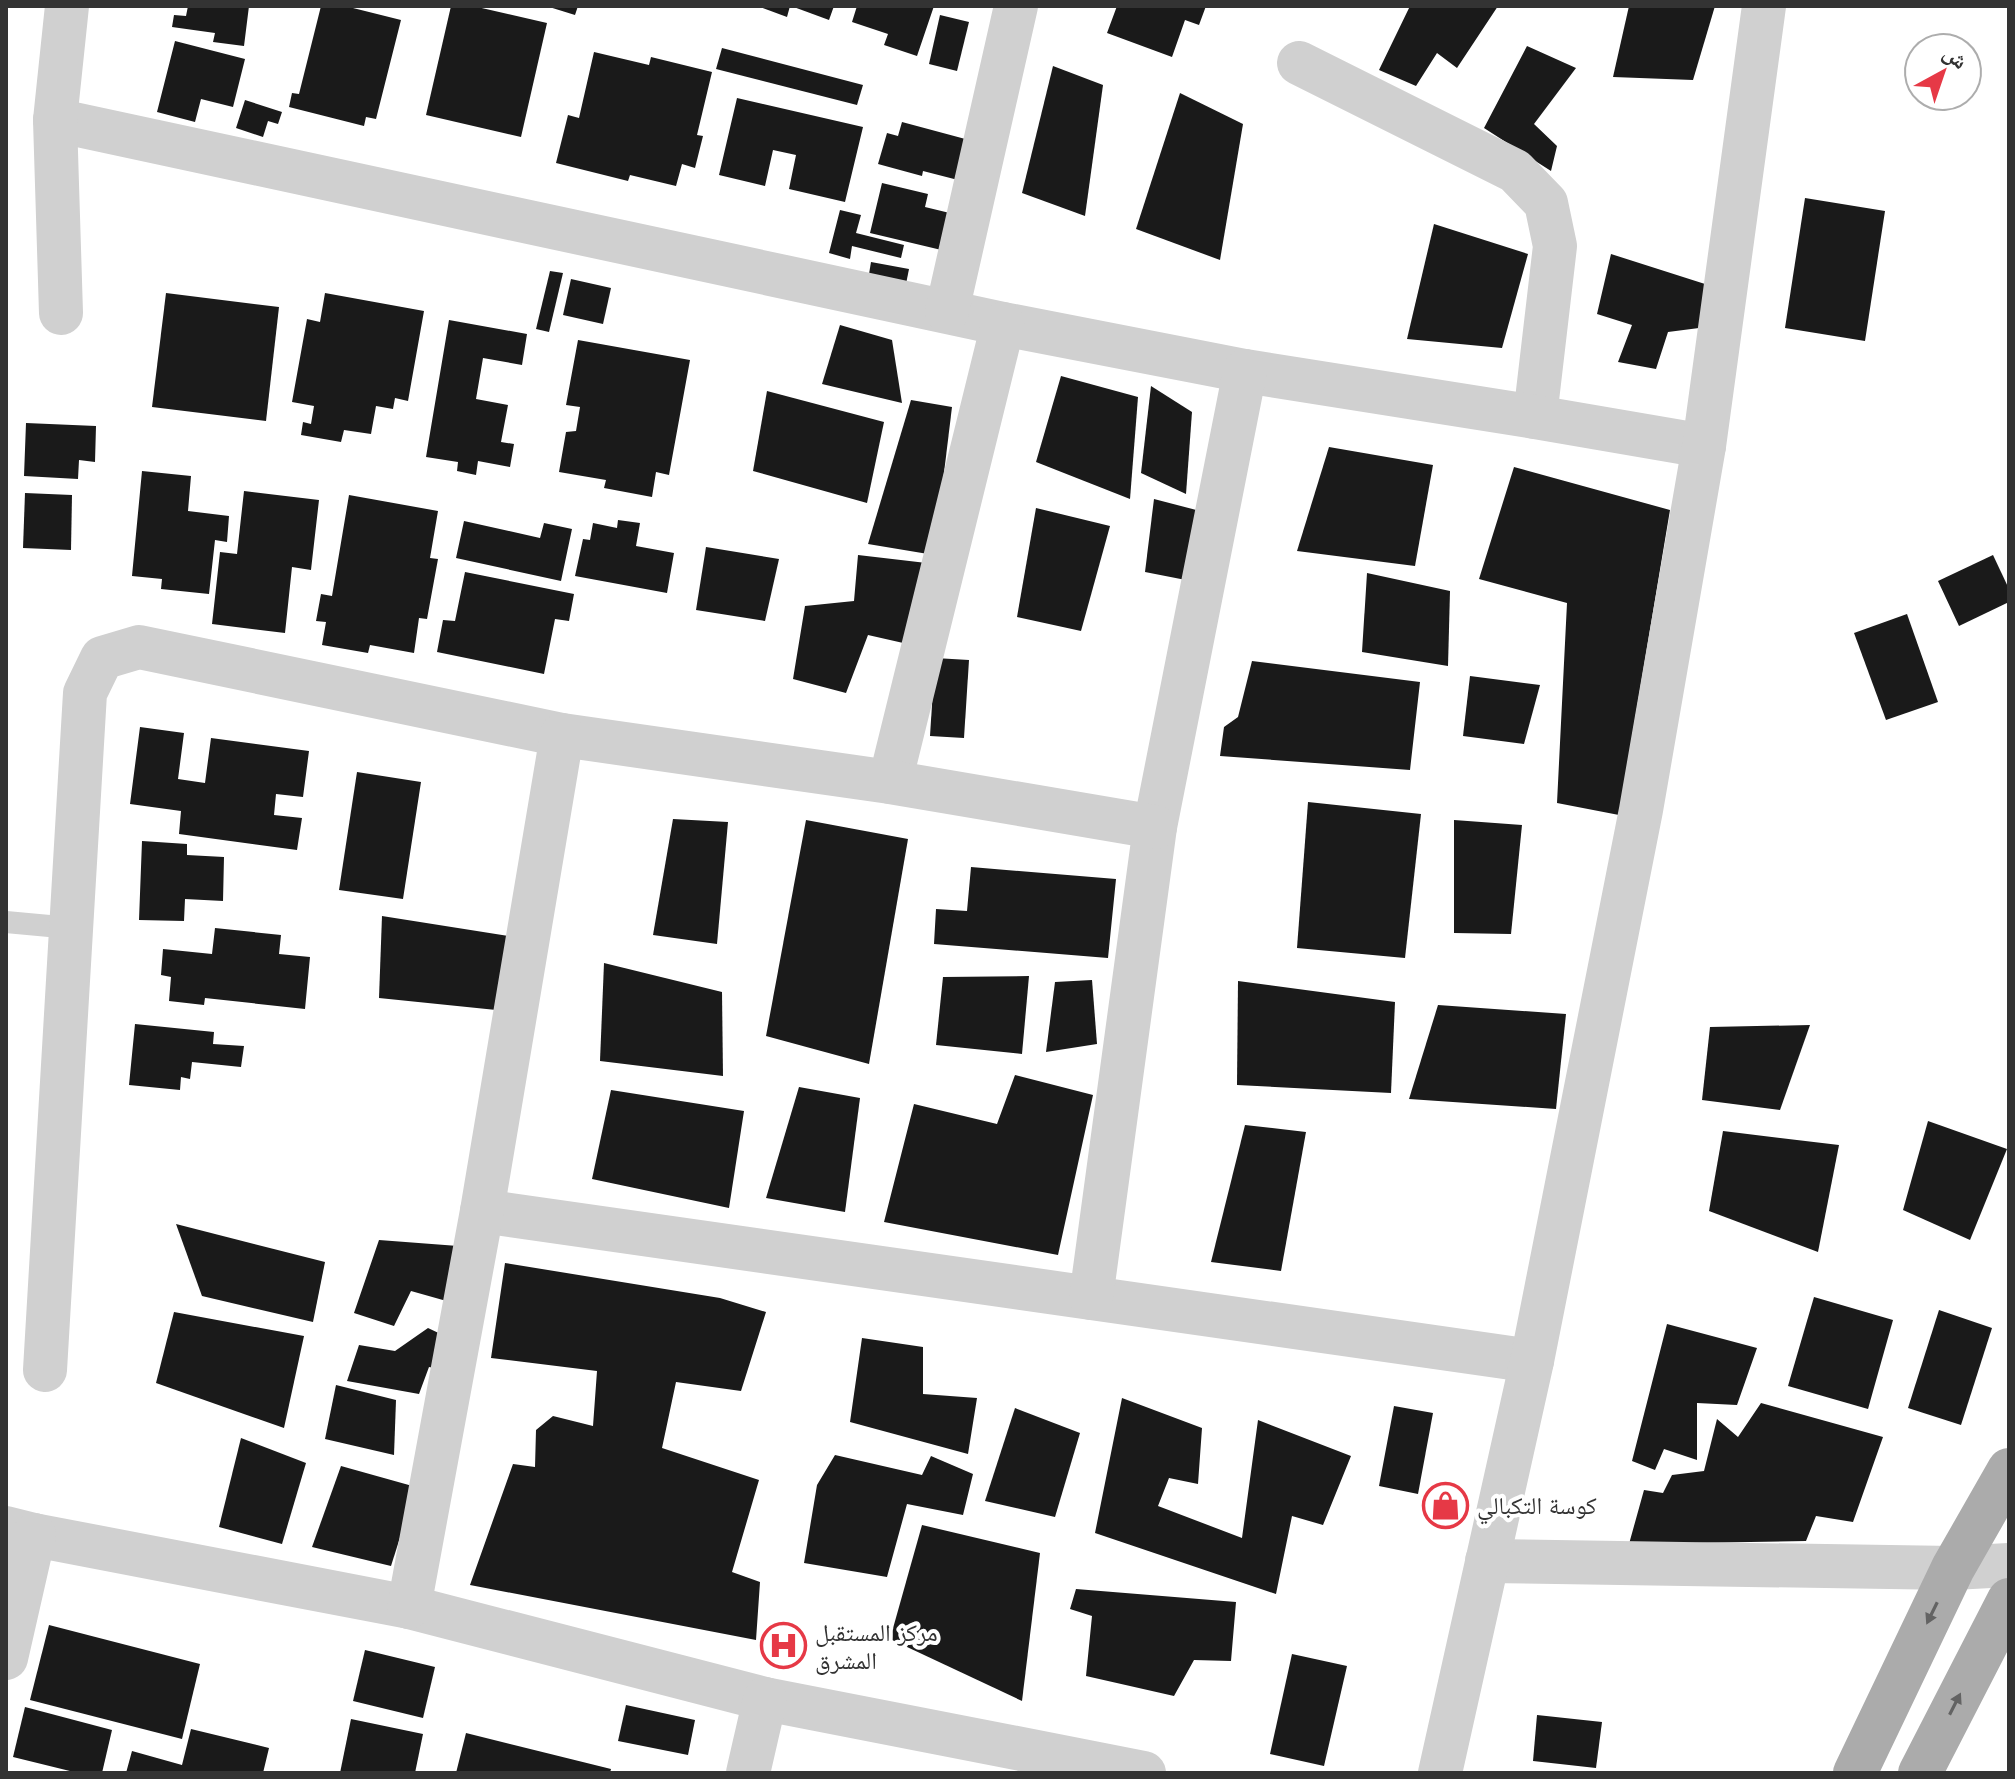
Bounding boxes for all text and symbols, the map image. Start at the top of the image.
north arrow [1903,32,1983,112]
text: ش [1938,40,1973,75]
shop icon: كوسة التكبالي [1422,1481,1470,1529]
place label: كوسة التكبالي [1477,1492,1597,1525]
one-way arrow [1925,1601,1938,1624]
place label: مركز المستقبل المشرق [815,1619,938,1675]
hospital icon: مركز المستقبل المشرق [760,1622,808,1670]
one-way arrow [1949,1692,1962,1715]

